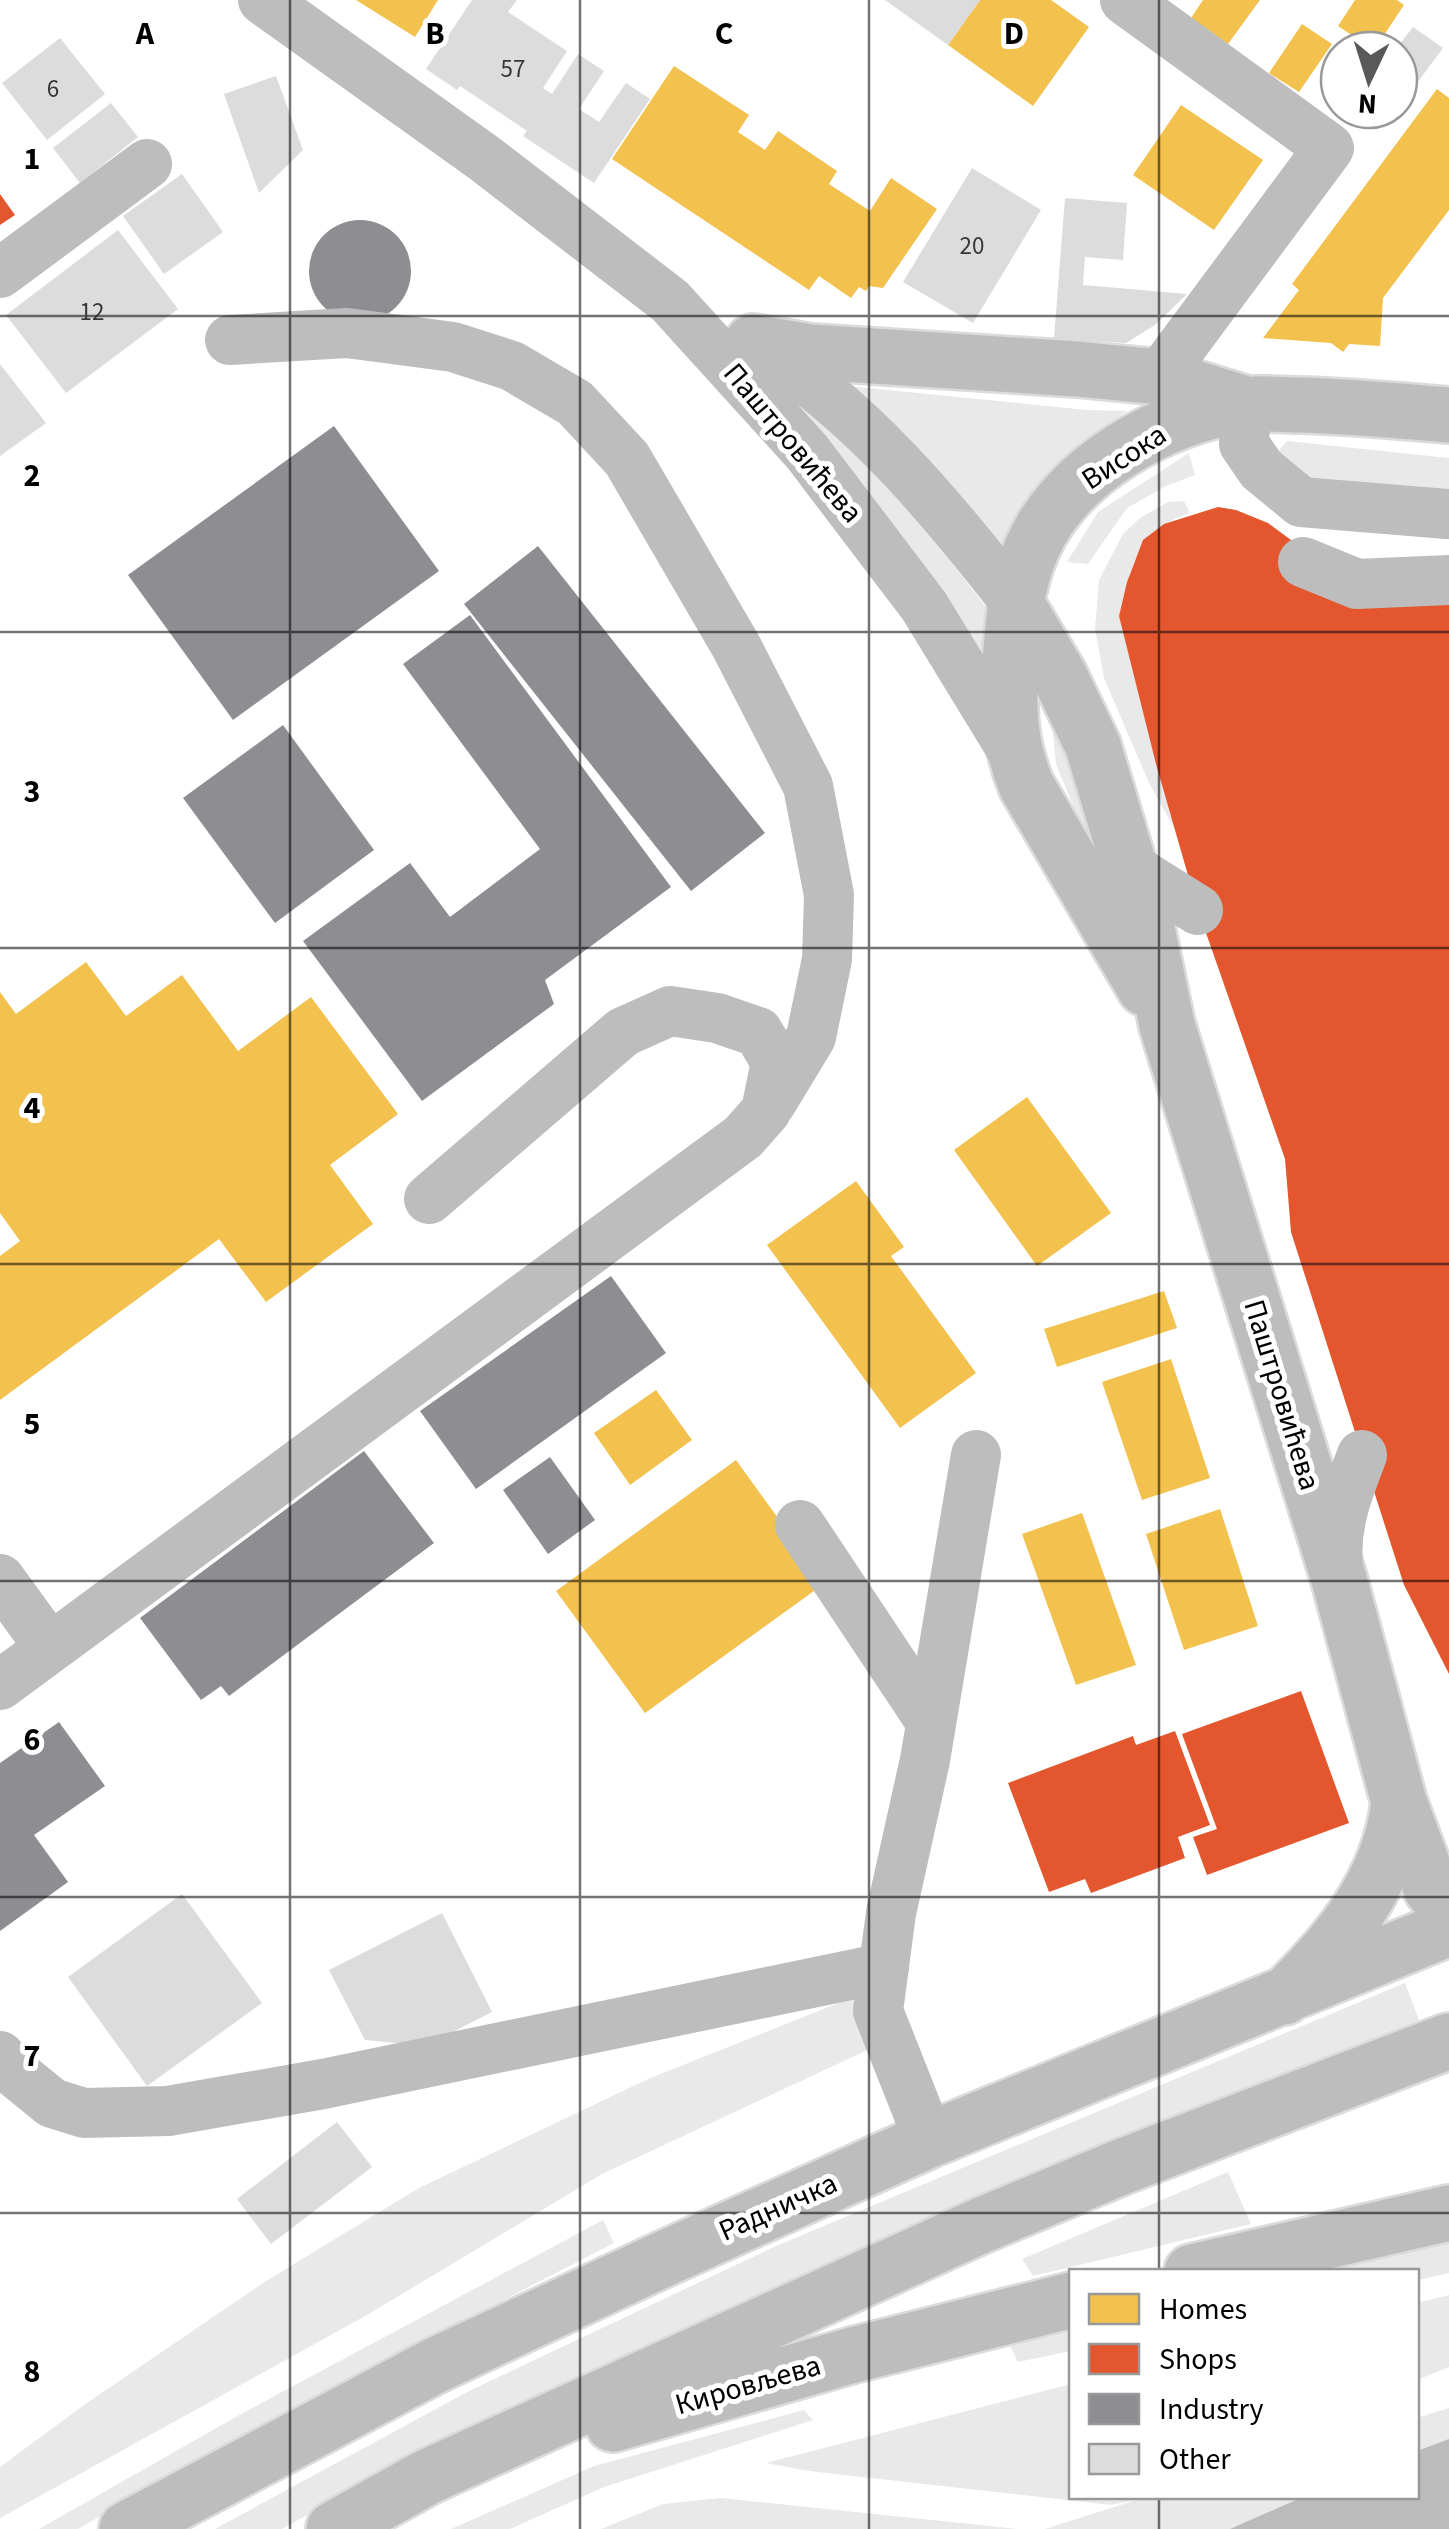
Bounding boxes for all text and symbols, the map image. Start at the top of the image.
text: A [135,11,155,57]
text: B [425,11,445,57]
text: C [715,11,733,57]
text: D [1004,11,1024,57]
north arrow [1319,30,1419,130]
house number: 57 [501,51,525,87]
house number: 6 [47,71,59,107]
text: N [1357,83,1378,125]
text: 1 [24,136,40,182]
house number: 20 [960,228,984,264]
house number: 12 [80,294,104,330]
street label: Паштровићева [713,354,873,532]
street label: Висока [1073,413,1175,501]
text: 2 [24,453,40,499]
text: 3 [24,769,40,815]
text: 4 [24,1085,41,1131]
street label: Паштровићева [1233,1294,1331,1496]
text: 5 [24,1401,40,1447]
text: 6 [24,1717,40,1763]
text: 7 [24,2033,40,2079]
street label: Радничка [712,2162,844,2252]
legend [1069,2269,1419,2499]
text: Homes [1159,2288,1247,2331]
text: Shops [1159,2338,1237,2381]
street label: Кировљева [670,2344,826,2426]
text: 8 [24,2349,40,2395]
text: Industry [1159,2388,1264,2431]
text: Other [1159,2438,1231,2481]

